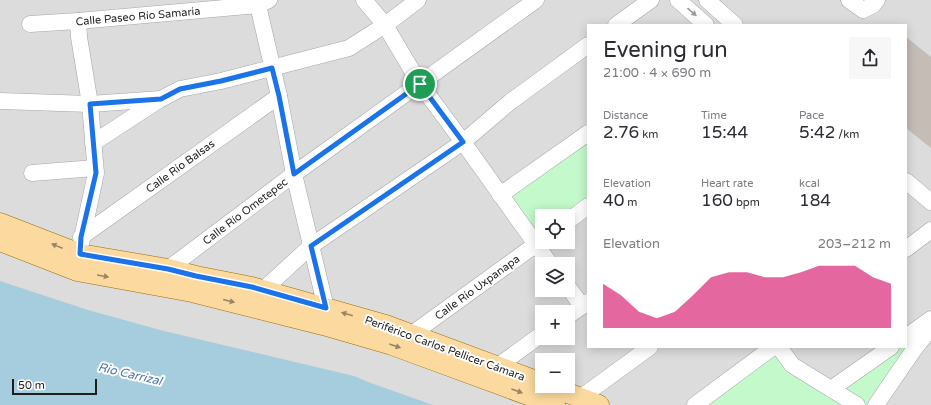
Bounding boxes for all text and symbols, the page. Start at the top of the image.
street label: Calle Paseo Río Samaria [75,5,201,28]
one-way arrow [687,8,697,17]
text: Evening run [603,37,728,63]
button: share [849,37,891,79]
text: 21:00 · 4 × 690 m [603,65,711,81]
pin [403,67,437,101]
icon: arrive [409,73,431,95]
text: Distance [603,109,648,122]
text: Time [701,109,727,122]
text: Pace [799,109,824,122]
text: 2.76 [603,122,639,143]
text: 15:44 [701,122,748,143]
text: 5:42 [799,122,835,143]
text: km [639,128,658,141]
text: /km [835,128,859,141]
street label: Calle Río Balsas [143,137,217,196]
street label: Calle Río Ometepec [200,175,290,248]
text: Elevation [603,177,651,190]
text: Heart rate [701,177,753,190]
text: kcal [799,177,820,190]
text: 40 [603,190,624,211]
text: 160 [701,190,733,211]
text: 184 [799,190,831,211]
text: m [624,196,637,209]
text: bpm [733,196,760,209]
map controls [535,209,575,393]
button: locate [535,209,575,249]
text: Elevation [603,236,660,252]
text: 203–212 m [818,236,891,252]
one-way arrow [51,243,63,249]
street label: Calle Río Uxpanapa [432,252,522,323]
button: layers [535,257,575,297]
one-way arrow [97,273,109,279]
one-way arrow [224,298,236,304]
button: + [535,305,575,345]
one-way arrow [341,311,353,317]
street label: Periférico Carlos Pellicer Cámara [363,313,527,384]
one-way arrow [390,343,402,349]
button: − [535,353,575,393]
water label: Rio Carrizal [97,360,165,389]
scale bar [12,377,97,396]
text: 50 m [18,379,45,392]
one-way arrow [512,389,524,395]

